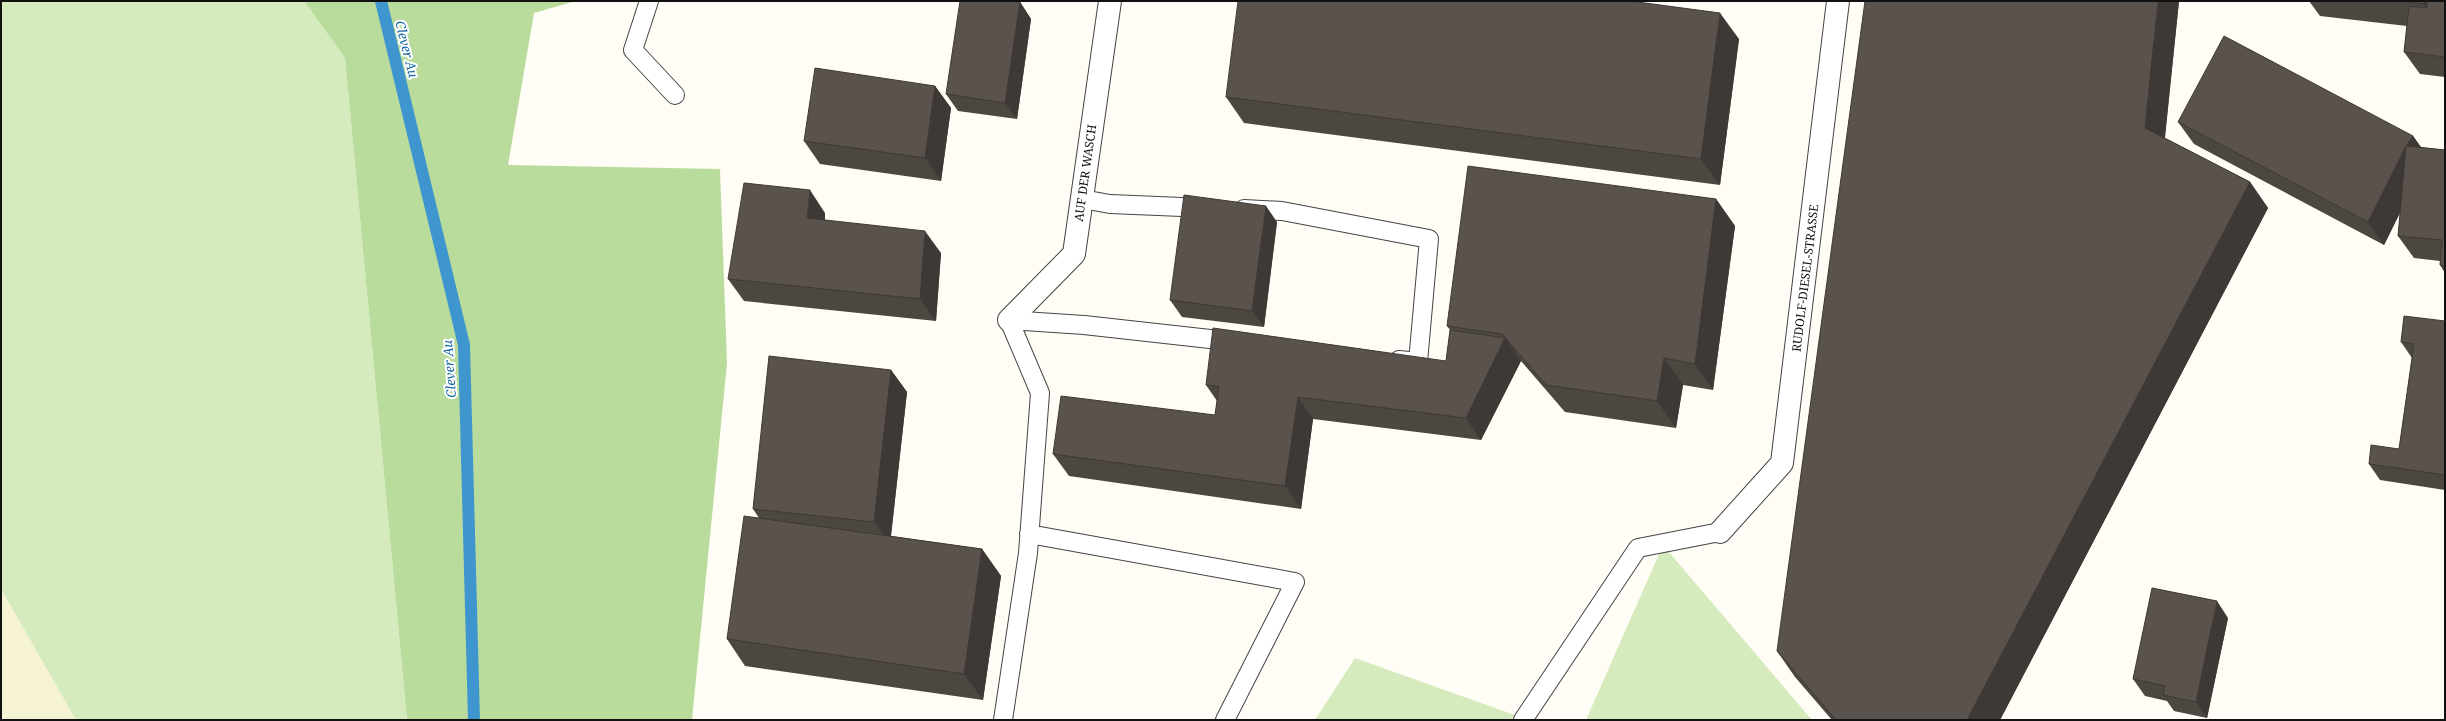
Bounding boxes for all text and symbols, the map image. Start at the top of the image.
water label: Clever Au [391,19,423,80]
street label: AUF DER WASCH [1070,123,1100,223]
street label: RUDOLF-DIESEL-STRASSE [1788,203,1822,353]
water label: Clever Au [438,339,460,399]

